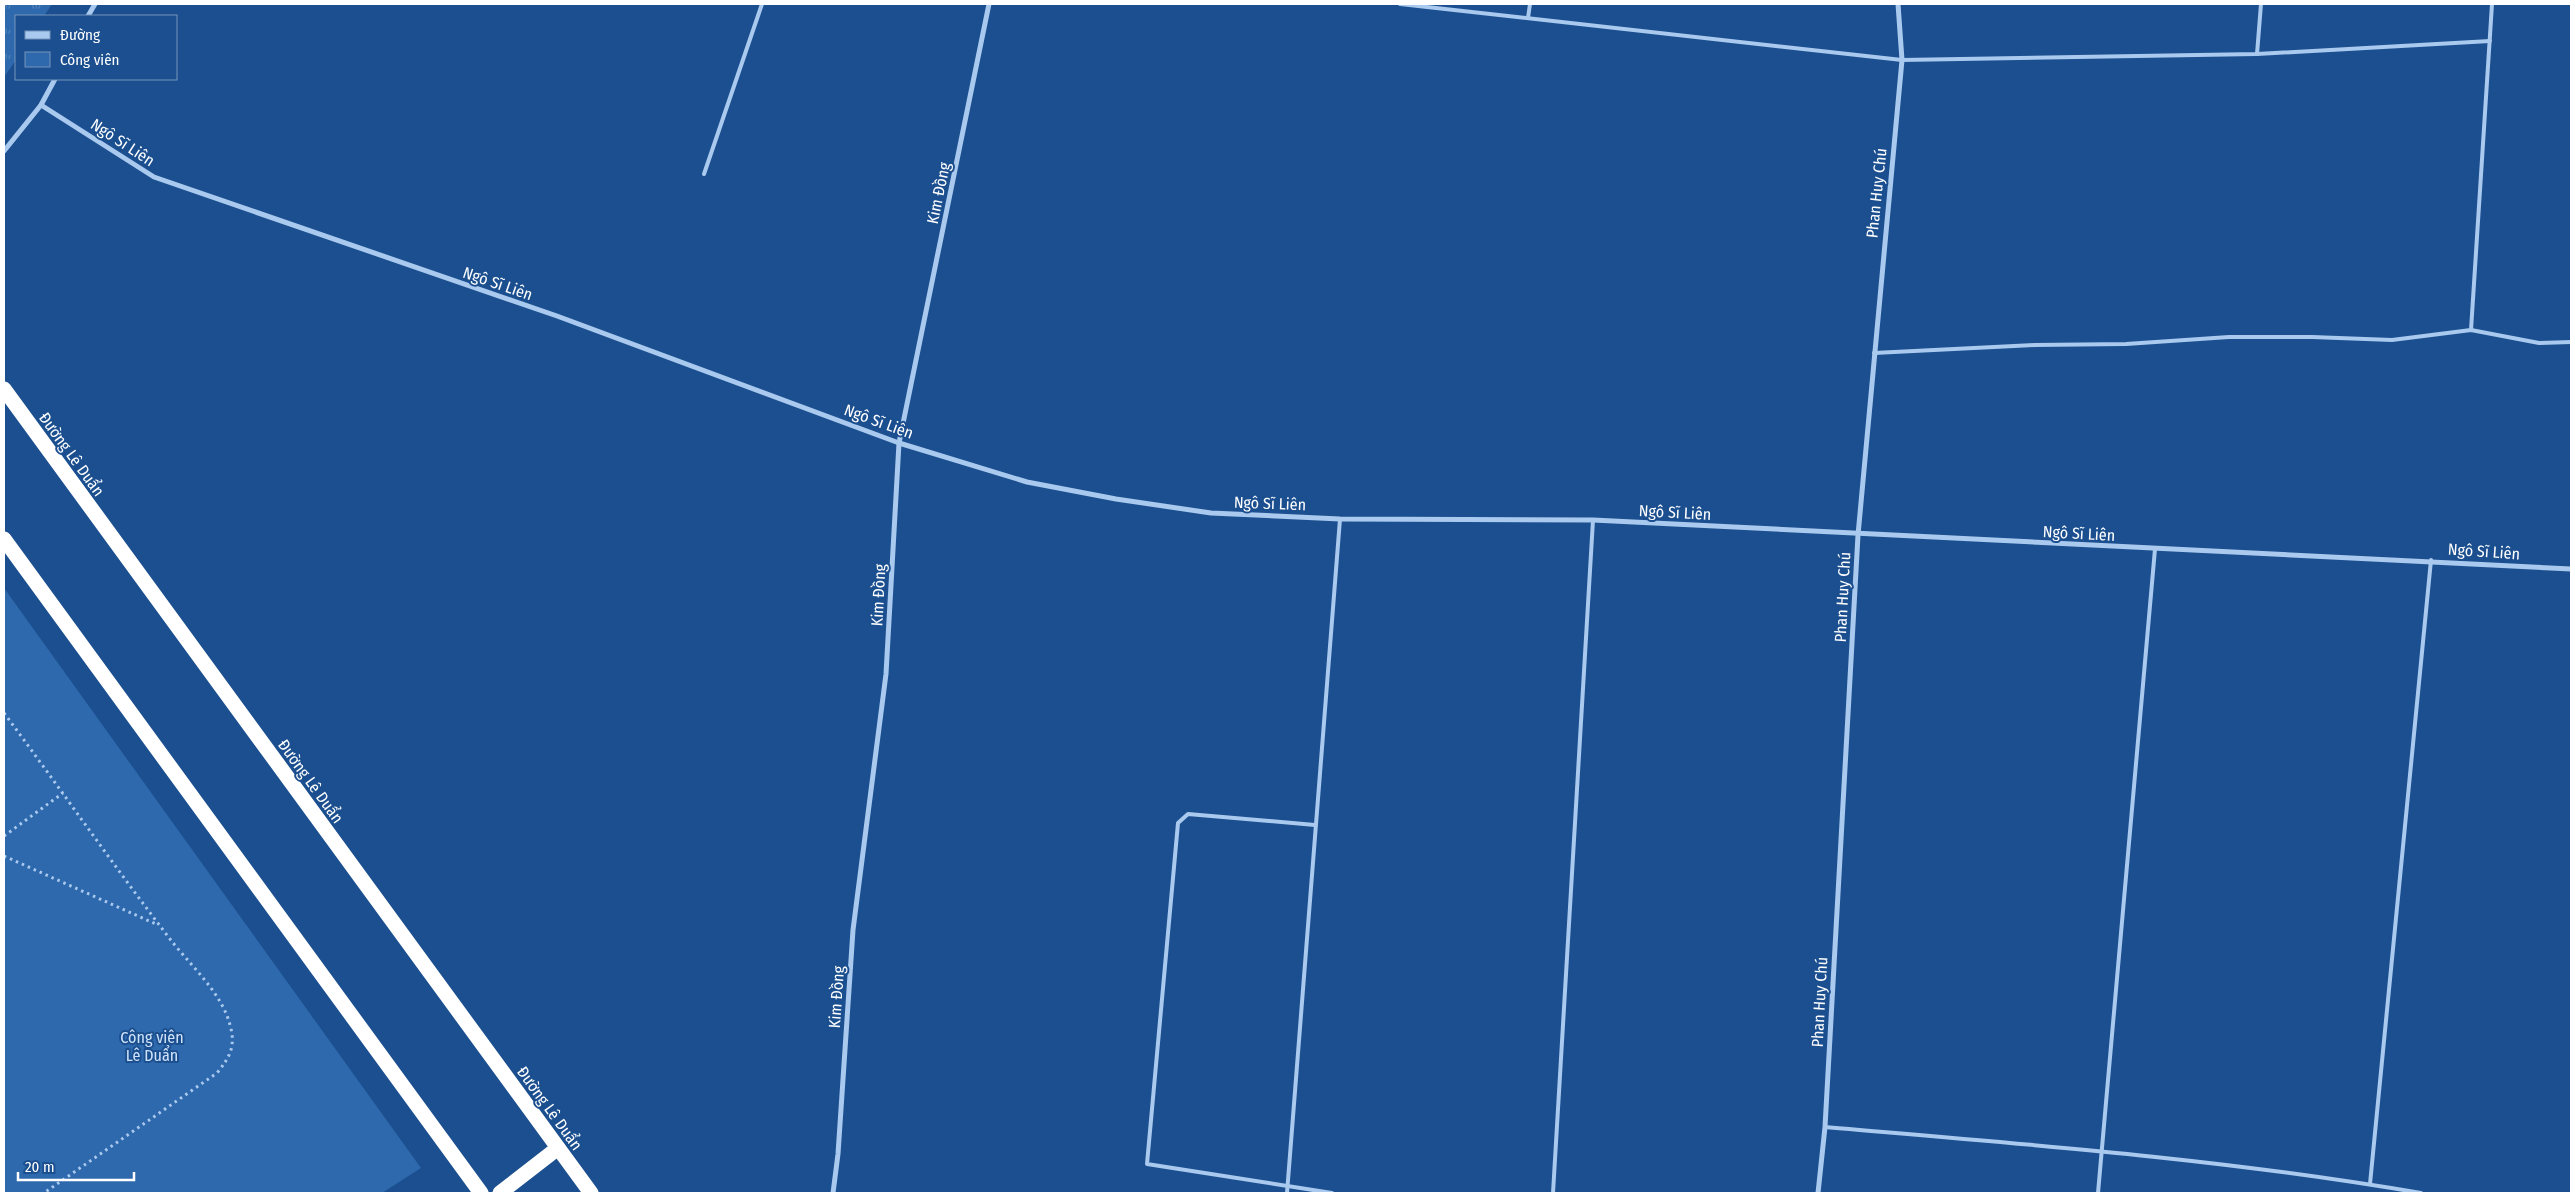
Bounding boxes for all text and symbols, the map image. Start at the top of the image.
legend [15,15,178,80]
text: Đường [60,26,100,44]
text: Công viên [60,51,119,69]
street label: Ngô Sĩ Liên [87,115,158,170]
street label: Phan Huy Chú [1862,147,1891,239]
street label: Kim Đồng [922,160,954,226]
street label: Ngô Sĩ Liên [461,263,535,304]
street label: Ngô Sĩ Liên [842,400,916,443]
street label: Đường Lê Duẩn [35,408,109,500]
street label: Ngô Sĩ Liên [1234,493,1306,514]
street label: Ngô Sĩ Liên [1638,501,1712,524]
street label: Ngô Sĩ Liên [2042,522,2116,545]
street label: Ngô Sĩ Liên [2447,539,2521,563]
street label: Phan Huy Chú [1831,551,1854,643]
street label: Kim Đồng [866,563,890,627]
street label: Đường Lê Duẩn [274,735,348,827]
street label: Phan Huy Chú [1808,956,1831,1048]
street label: Kim Đồng [824,965,848,1029]
park label: Công viên Lê Duẩn [120,1028,184,1065]
street label: Đường Lê Duẩn [513,1062,587,1154]
scale bar [18,1150,134,1182]
text: 20 m [25,1158,55,1176]

